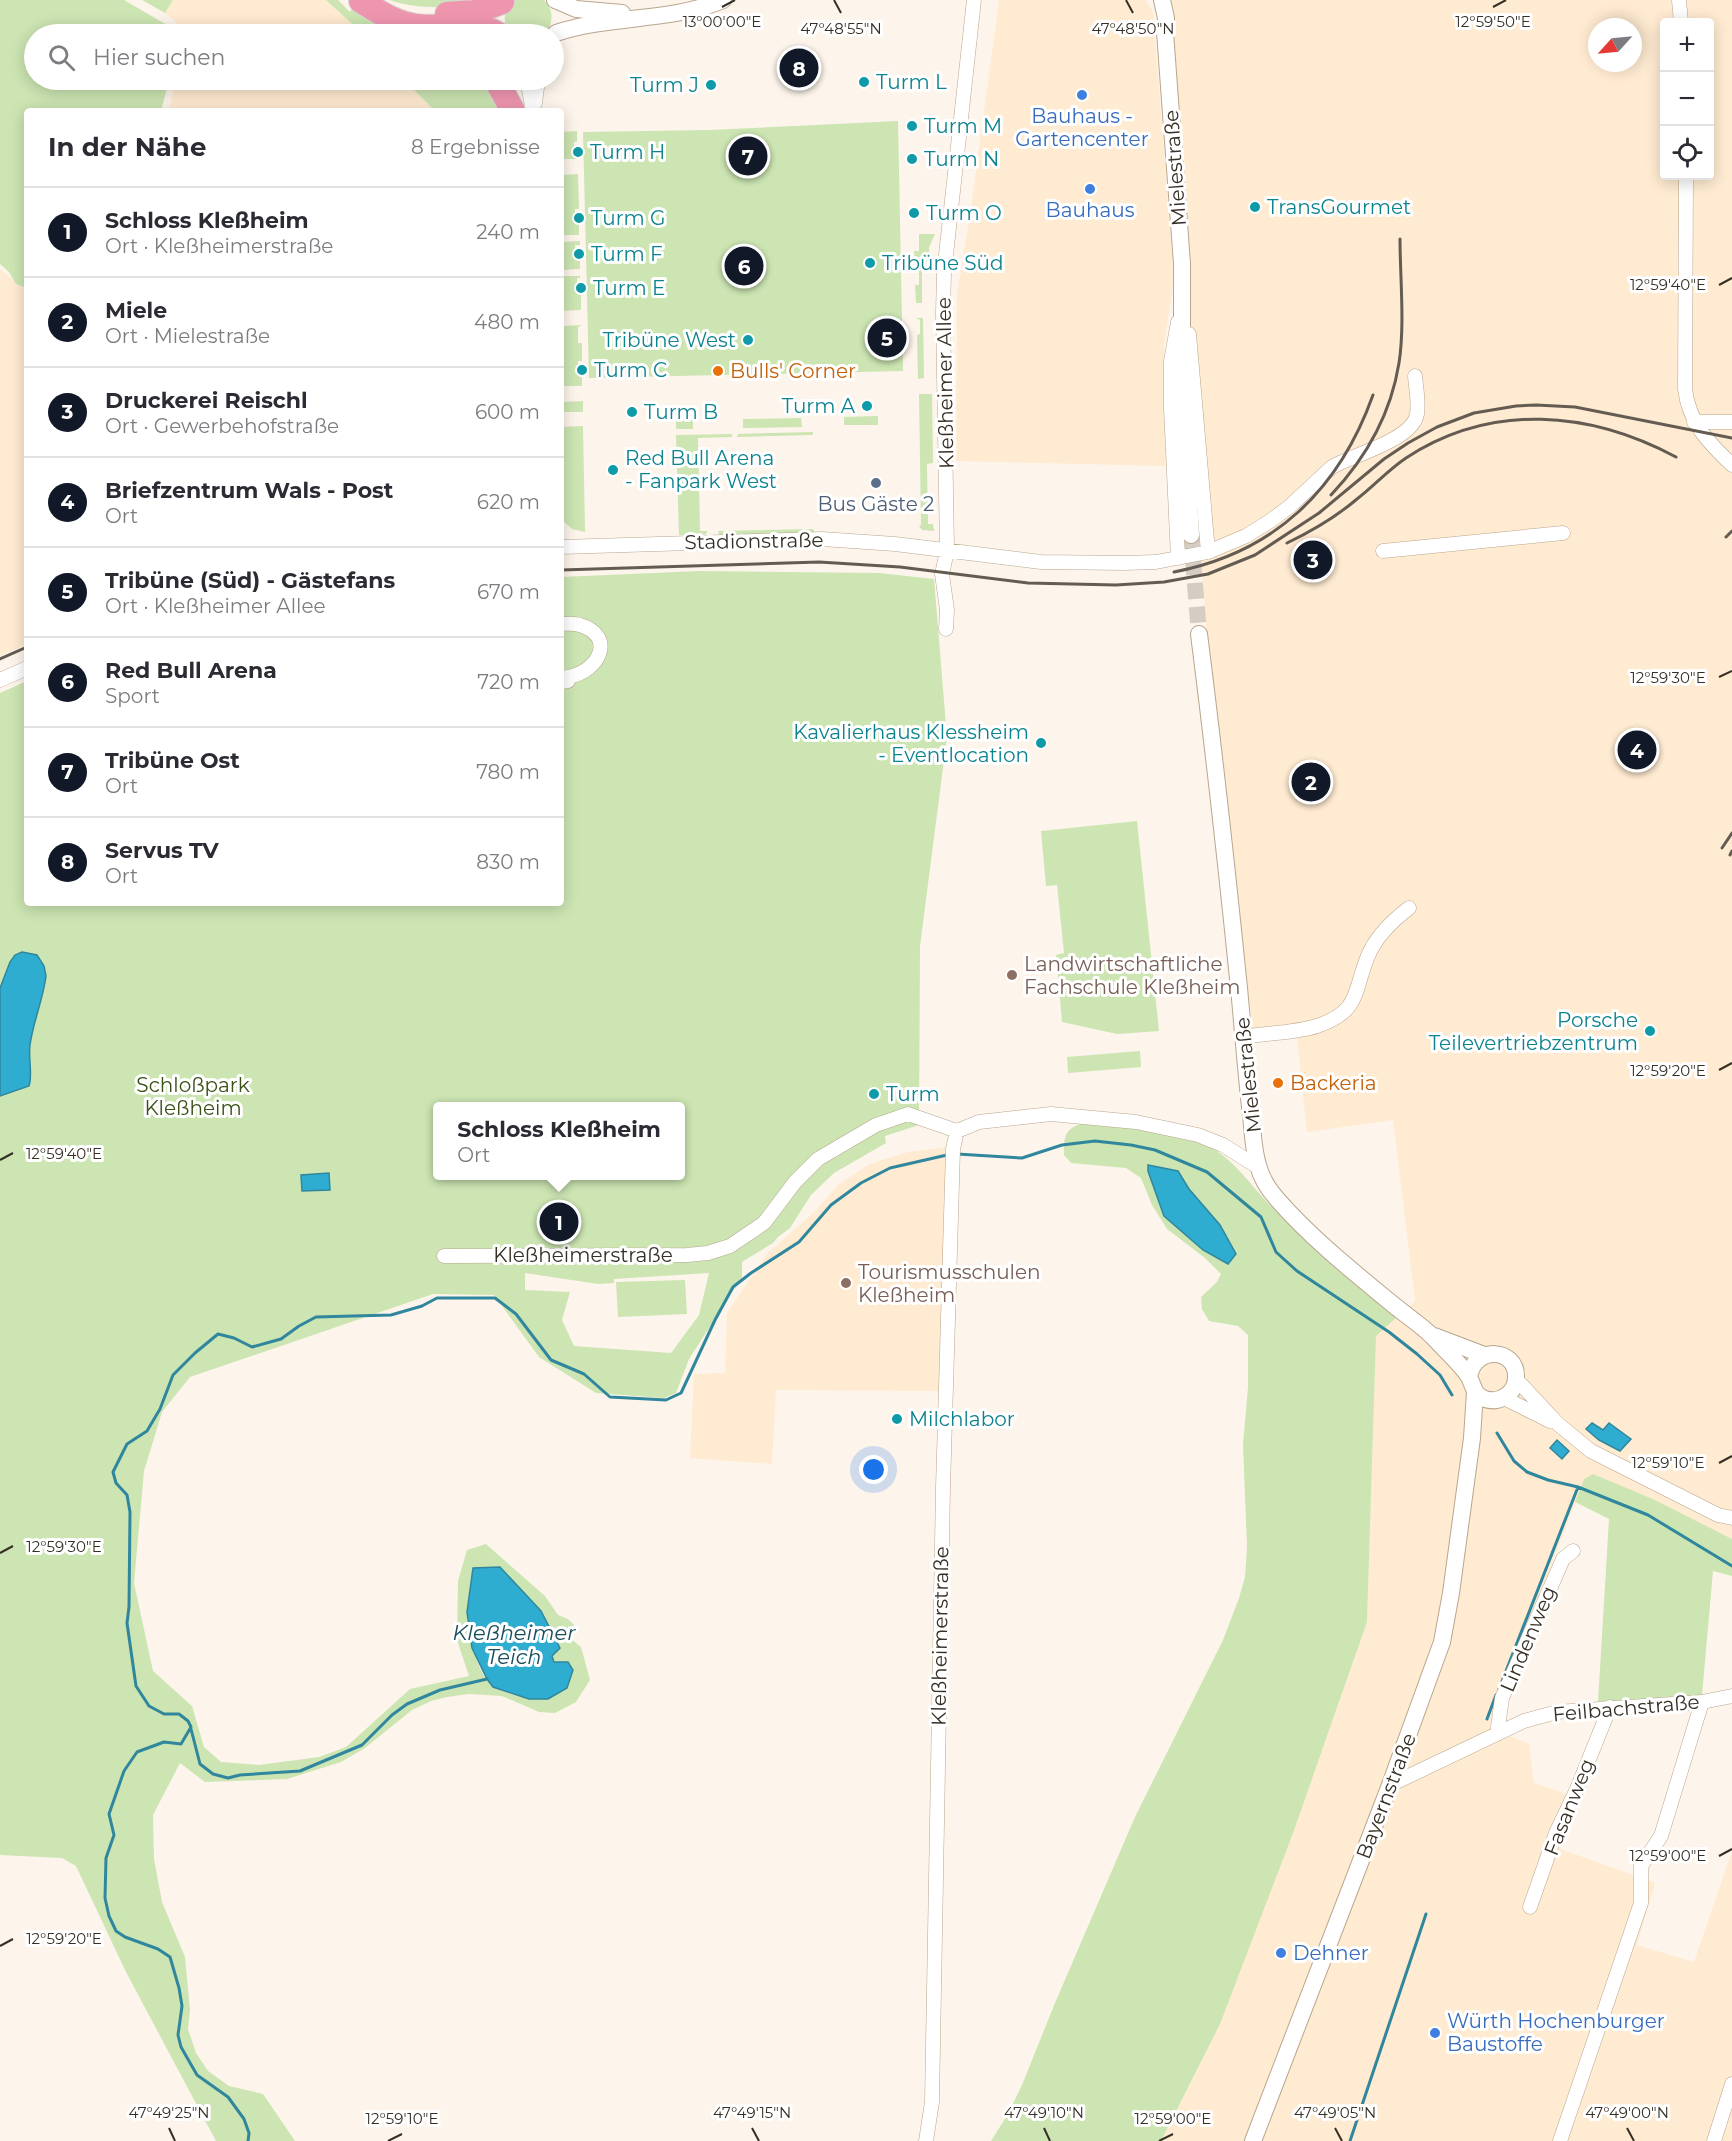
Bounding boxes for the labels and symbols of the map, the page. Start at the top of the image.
text: 13°00'00"E [683,12,761,31]
text: 12°59'50"E [1455,12,1531,31]
north arrow [1588,18,1642,72]
text: 47°48'55"N [800,19,882,38]
text: 47°48'50"N [1092,19,1174,38]
pin: 8 [780,46,818,90]
place label: Turm L [876,70,947,94]
place label: Turm J [630,73,699,97]
marker: Turm L [857,75,871,89]
marker: Turm J [704,78,718,92]
marker: Bauhaus - Gartencenter [1075,88,1089,102]
place label: Bauhaus - Gartencenter [1015,104,1149,151]
street label: Mielestraße [1159,109,1191,227]
place label: Turm M [924,114,1002,138]
marker: Turm M [905,119,919,133]
pin: 7 [728,134,768,178]
place label: Turm H [590,140,665,164]
marker: Turm H [571,145,585,159]
place label: Turm N [924,147,999,171]
marker: Turm N [905,152,919,166]
marker: Bauhaus [1083,182,1097,196]
place label: TransGourmet [1267,195,1411,219]
place label: Bauhaus [1046,198,1135,222]
marker: TransGourmet [1248,200,1262,214]
place label: Turm O [926,201,1002,225]
place label: Turm G [591,206,665,230]
marker: Turm O [907,206,921,220]
marker: Turm G [572,211,586,225]
place label: Turm F [591,242,663,266]
pin: 6 [724,244,764,288]
marker: Turm F [572,247,586,261]
place label: Tribüne Süd [882,251,1004,275]
marker: Tribüne Süd [863,256,877,270]
text: 12°59'40"E [1630,275,1706,294]
place label: Turm E [593,276,665,300]
marker: Turm E [574,281,588,295]
street label: Kleßheimer Allee [932,297,958,469]
pin: 5 [868,316,906,360]
place label: Tribüne West [603,328,736,352]
marker: Tribüne West [741,333,755,347]
place label: Turm C [594,358,667,382]
place label: Bulls' Corner [730,359,856,383]
marker: Turm C [575,363,589,377]
marker: Bulls' Corner [711,364,725,378]
place label: Turm A [782,394,856,418]
marker: Turm A [860,399,874,413]
place label: Turm B [644,400,718,424]
marker: Turm B [625,405,639,419]
place label: Red Bull Arena - Fanpark West [625,446,777,493]
marker: Red Bull Arena - Fanpark West [606,463,620,477]
marker: Bus Gäste 2 [869,476,883,490]
place label: Bus Gäste 2 [818,492,934,516]
street label: Stadionstraße [684,528,824,554]
pin: 3 [1294,538,1332,582]
text: 12°59'30"E [1630,668,1706,687]
place label: Kavalierhaus Klessheim - Eventlocation [793,720,1029,767]
pin: 4 [1618,728,1656,772]
marker: Kavalierhaus Klessheim - Eventlocation [1034,736,1048,750]
pin: 2 [1292,760,1330,804]
place label: Landwirtschaftliche Fachschule Kleßheim [1024,952,1240,999]
marker: Landwirtschaftliche Fachschule Kleßheim [1005,968,1019,982]
place label: Porsche Teilevertriebzentrum [1429,1008,1638,1055]
street label: Mielestraße [1230,1016,1266,1134]
marker: Porsche Teilevertriebzentrum [1643,1024,1657,1038]
text: 12°59'20"E [1630,1061,1706,1080]
place label: Backeria [1290,1071,1377,1095]
park label: Schloßpark Kleßheim [136,1073,250,1120]
marker: Backeria [1271,1076,1285,1090]
place label: Turm [886,1082,940,1106]
marker: Turm [867,1087,881,1101]
text: 12°59'40"E [26,1144,102,1163]
pin: 1 [540,1200,578,1244]
street label: Kleßheimerstraße [493,1243,673,1267]
place label: Tourismusschulen Kleßheim [858,1260,1041,1307]
marker: Tourismusschulen Kleßheim [839,1276,853,1290]
place label: Milchlabor [909,1407,1015,1431]
marker: Milchlabor [890,1412,904,1426]
text: 12°59'10"E [1632,1453,1704,1472]
your location [859,1455,888,1484]
text: 12°59'30"E [26,1537,102,1556]
street label: Kleßheimerstraße [926,1546,954,1726]
street label: Lindenweg [1495,1582,1561,1696]
water label: Kleßheimer Teich [452,1620,576,1669]
street label: Feilbachstraße [1552,1690,1700,1726]
street label: Bayernstraße [1351,1730,1421,1862]
street label: Fasanweg [1539,1755,1599,1859]
text: 12°59'00"E [1630,1846,1706,1865]
text: 12°59'20"E [26,1929,102,1948]
place label: Dehner [1293,1941,1369,1965]
marker: Dehner [1274,1946,1288,1960]
place label: Würth Hochenburger Baustoffe [1447,2009,1665,2056]
marker: Würth Hochenburger Baustoffe [1428,2026,1442,2040]
text: 47°49'25"N [128,2103,210,2122]
text: 47°49'15"N [713,2103,791,2122]
text: 47°49'10"N [1004,2103,1084,2122]
text: 47°49'05"N [1294,2103,1376,2122]
text: 47°49'00"N [1585,2103,1669,2122]
text: 12°59'10"E [366,2109,438,2128]
text: 12°59'00"E [1135,2109,1211,2128]

